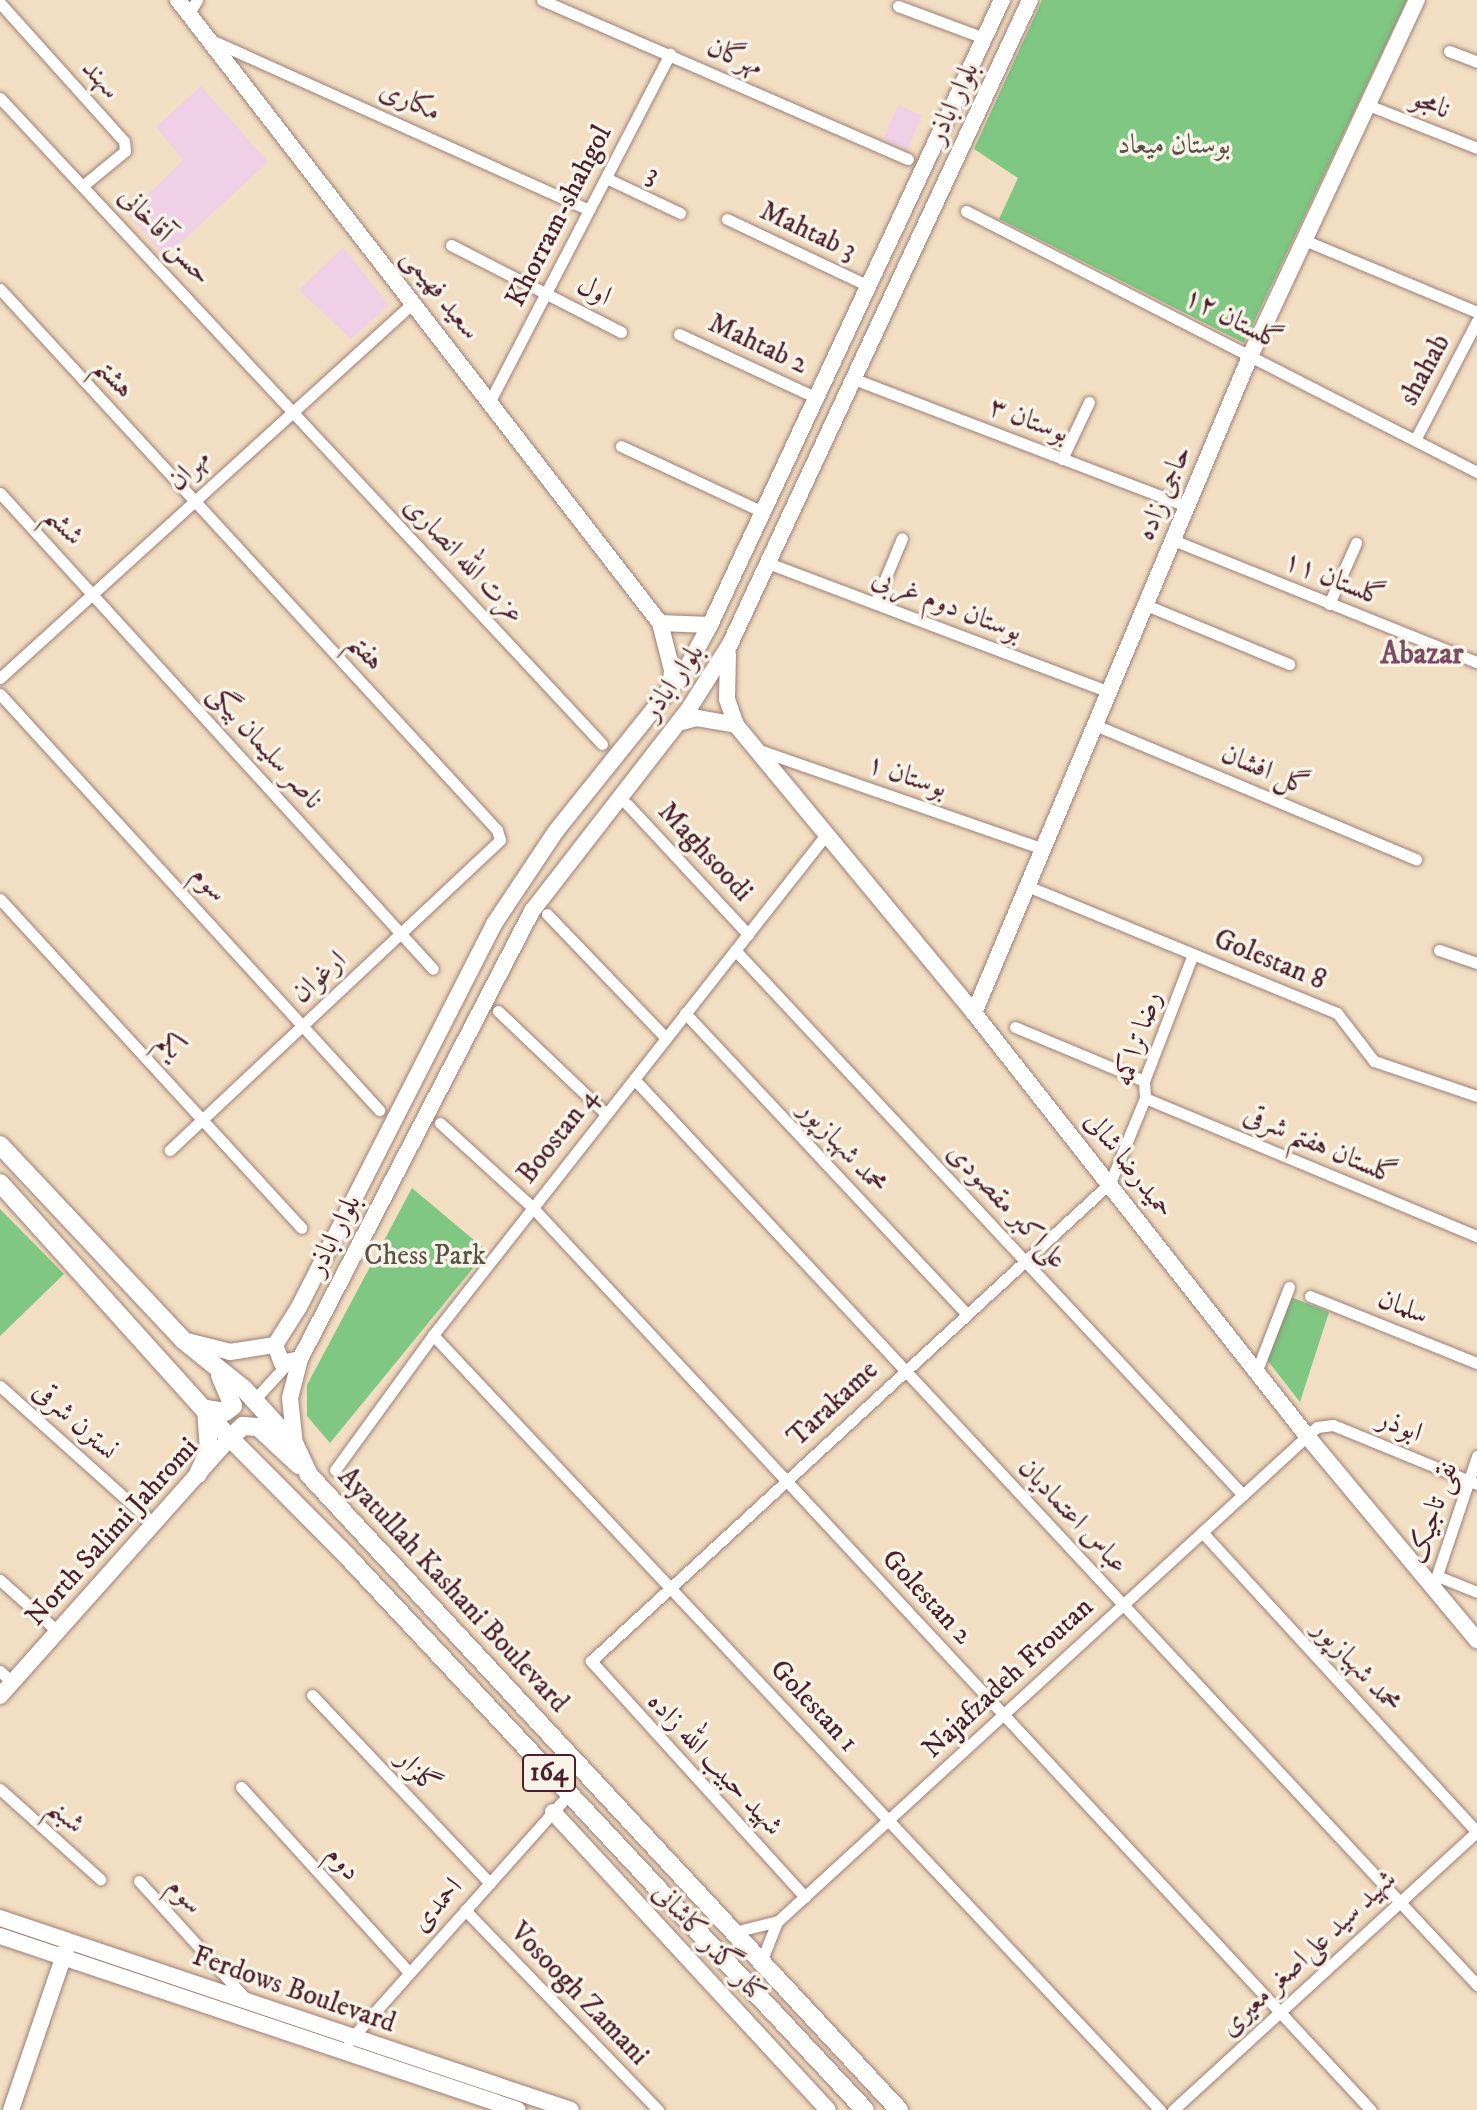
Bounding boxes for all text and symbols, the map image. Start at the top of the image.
street label: مهرگان [702,30,768,84]
street label: سهند [74,52,128,106]
street label: بلوار اباذر [920,57,986,149]
street label: مکاری [374,73,446,129]
street label: نامجو [1407,81,1455,127]
street label: Khorram-shahgol [499,120,619,312]
park label: بوستان میعاد [1117,128,1231,162]
street label: 3 [641,157,665,191]
street label: حسن آقاخانی [111,180,219,292]
street label: Mahtab 3 [754,194,862,268]
street label: سعید فهیمی [395,241,487,347]
street label: اول [571,268,617,314]
street label: گلستان ۱۲ [1178,280,1288,358]
street label: Mahtab 2 [703,306,813,382]
street label: shahab [1392,329,1458,411]
street label: هشتم [87,350,141,406]
street label: بوستان ۳ [984,390,1074,450]
street label: حاجی زاده [1129,440,1199,546]
street label: مهران [161,442,217,498]
street label: عزت الله انصاری [397,489,531,631]
street label: ششم [37,499,91,553]
street label: گلستان ۱۱ [1279,544,1389,614]
street label: بوستان دوم غربی [867,561,1027,649]
street label: هفتم [340,626,392,678]
street label: بلوار اباذر [635,637,711,727]
district label: Abazar [1381,637,1463,673]
street label: ناصر سلیمان بیگی [200,678,330,816]
street label: گل افشان [1216,737,1314,803]
street label: بوستان ۱ [863,747,951,805]
street label: Maghsoodi [651,795,759,909]
street label: سوم [184,859,234,909]
street label: Golestan 8 [1209,922,1331,998]
street label: ارغوان [285,944,353,1010]
street label: رضا تراکمه [1107,987,1169,1091]
street label: یکم [149,1026,191,1066]
street label: Boostan 4 [510,1082,606,1190]
street label: محمد شهبازپور [791,1093,895,1201]
street label: گلستان هفتم شرقی [1238,1098,1402,1192]
street label: حمیدرضا شالی [1077,1105,1181,1225]
street label: علی‌اکبر مقصودی [940,1136,1074,1276]
street label: بلوار اباذر [299,1189,369,1281]
park label: Chess Park [364,1239,486,1273]
street label: سلمان [1373,1282,1433,1332]
street label: Tarakame [781,1354,885,1454]
street label: نسترن شرقی [26,1374,124,1468]
street label: ابوذر [1373,1402,1427,1450]
street label: North Salimi Jahromi [19,1431,205,1633]
street label: عباس اعتمادیان [1011,1451,1135,1581]
street label: نقی تاجیک [1401,1458,1465,1568]
street label: Ayatullah Kashani Boulevard [331,1460,575,1720]
street label: Golestan 2 [875,1543,979,1651]
street label: Najafzadeh Froutan [916,1590,1100,1766]
street label: محمد شهبازپور [1305,1612,1409,1720]
street label: Golestan 1 [763,1653,865,1759]
street label: شهید حبیب الله زاده [640,1685,790,1843]
street label: گلزار [389,1743,447,1801]
road number: 164 [521,1751,577,1795]
street label: شبنم [40,1791,92,1841]
street label: دوم [318,1838,368,1888]
street label: شهید سید علی‌اصغر معیری [1213,1863,1403,2043]
street label: سوم [160,1871,210,1921]
street label: احمدی [404,1871,470,1939]
street label: کنار گذر کاشانی [645,1876,773,2010]
street label: Vosoogh Zamani [503,1916,655,2072]
street label: Ferdows Boulevard [188,1940,400,2040]

